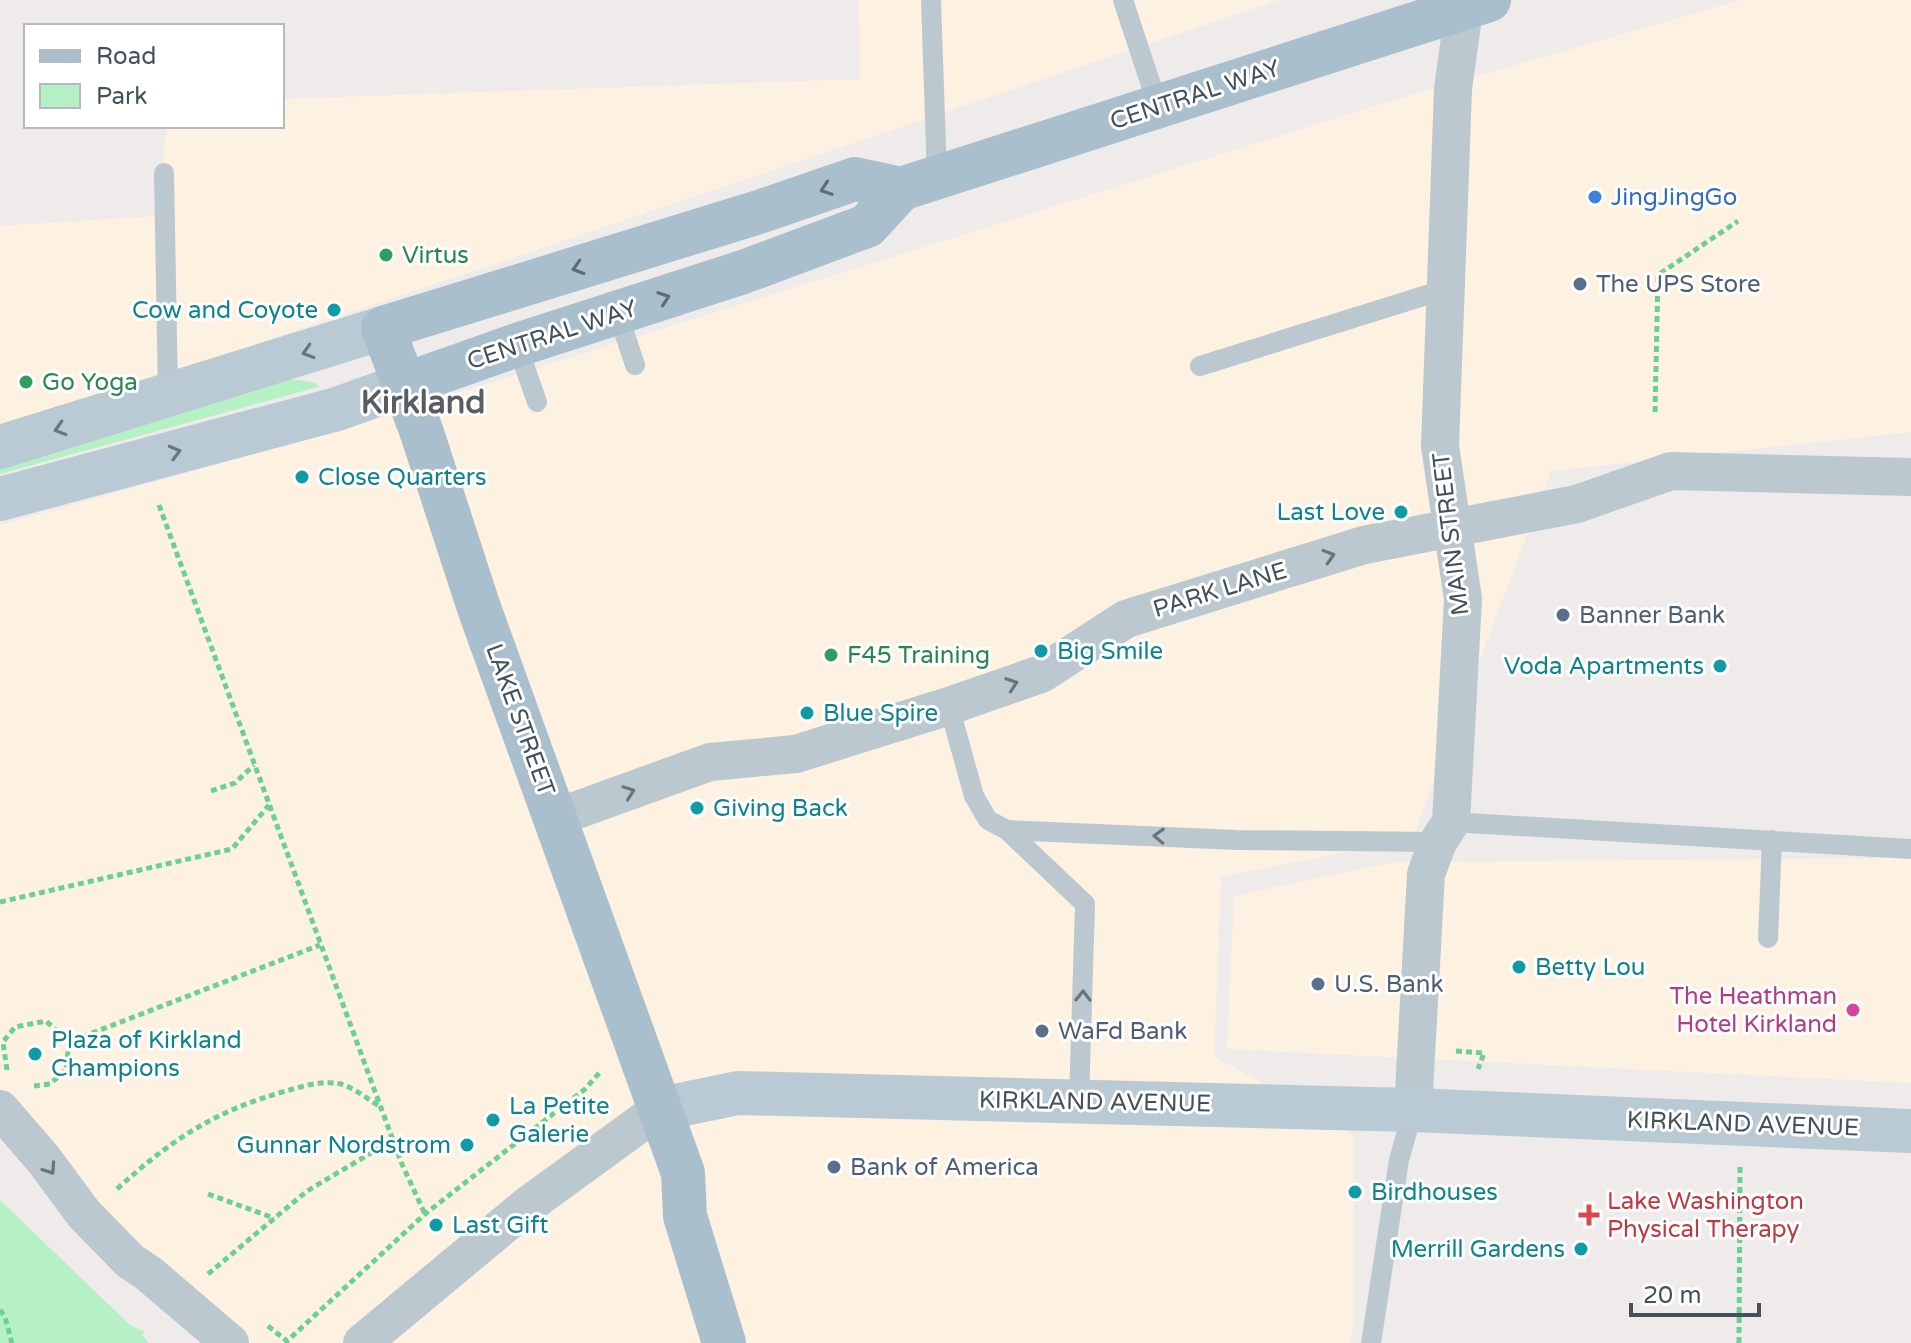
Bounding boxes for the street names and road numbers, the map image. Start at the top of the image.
street label: CENTRAL WAY [1106,54,1284,136]
street label: CENTRAL WAY [463,294,641,376]
street label: MAIN STREET [1427,450,1475,617]
street label: PARK LANE [1150,556,1290,624]
street label: LAKE STREET [479,640,561,800]
street label: KIRKLAND AVENUE [979,1085,1211,1119]
street label: KIRKLAND AVENUE [1626,1105,1860,1143]

